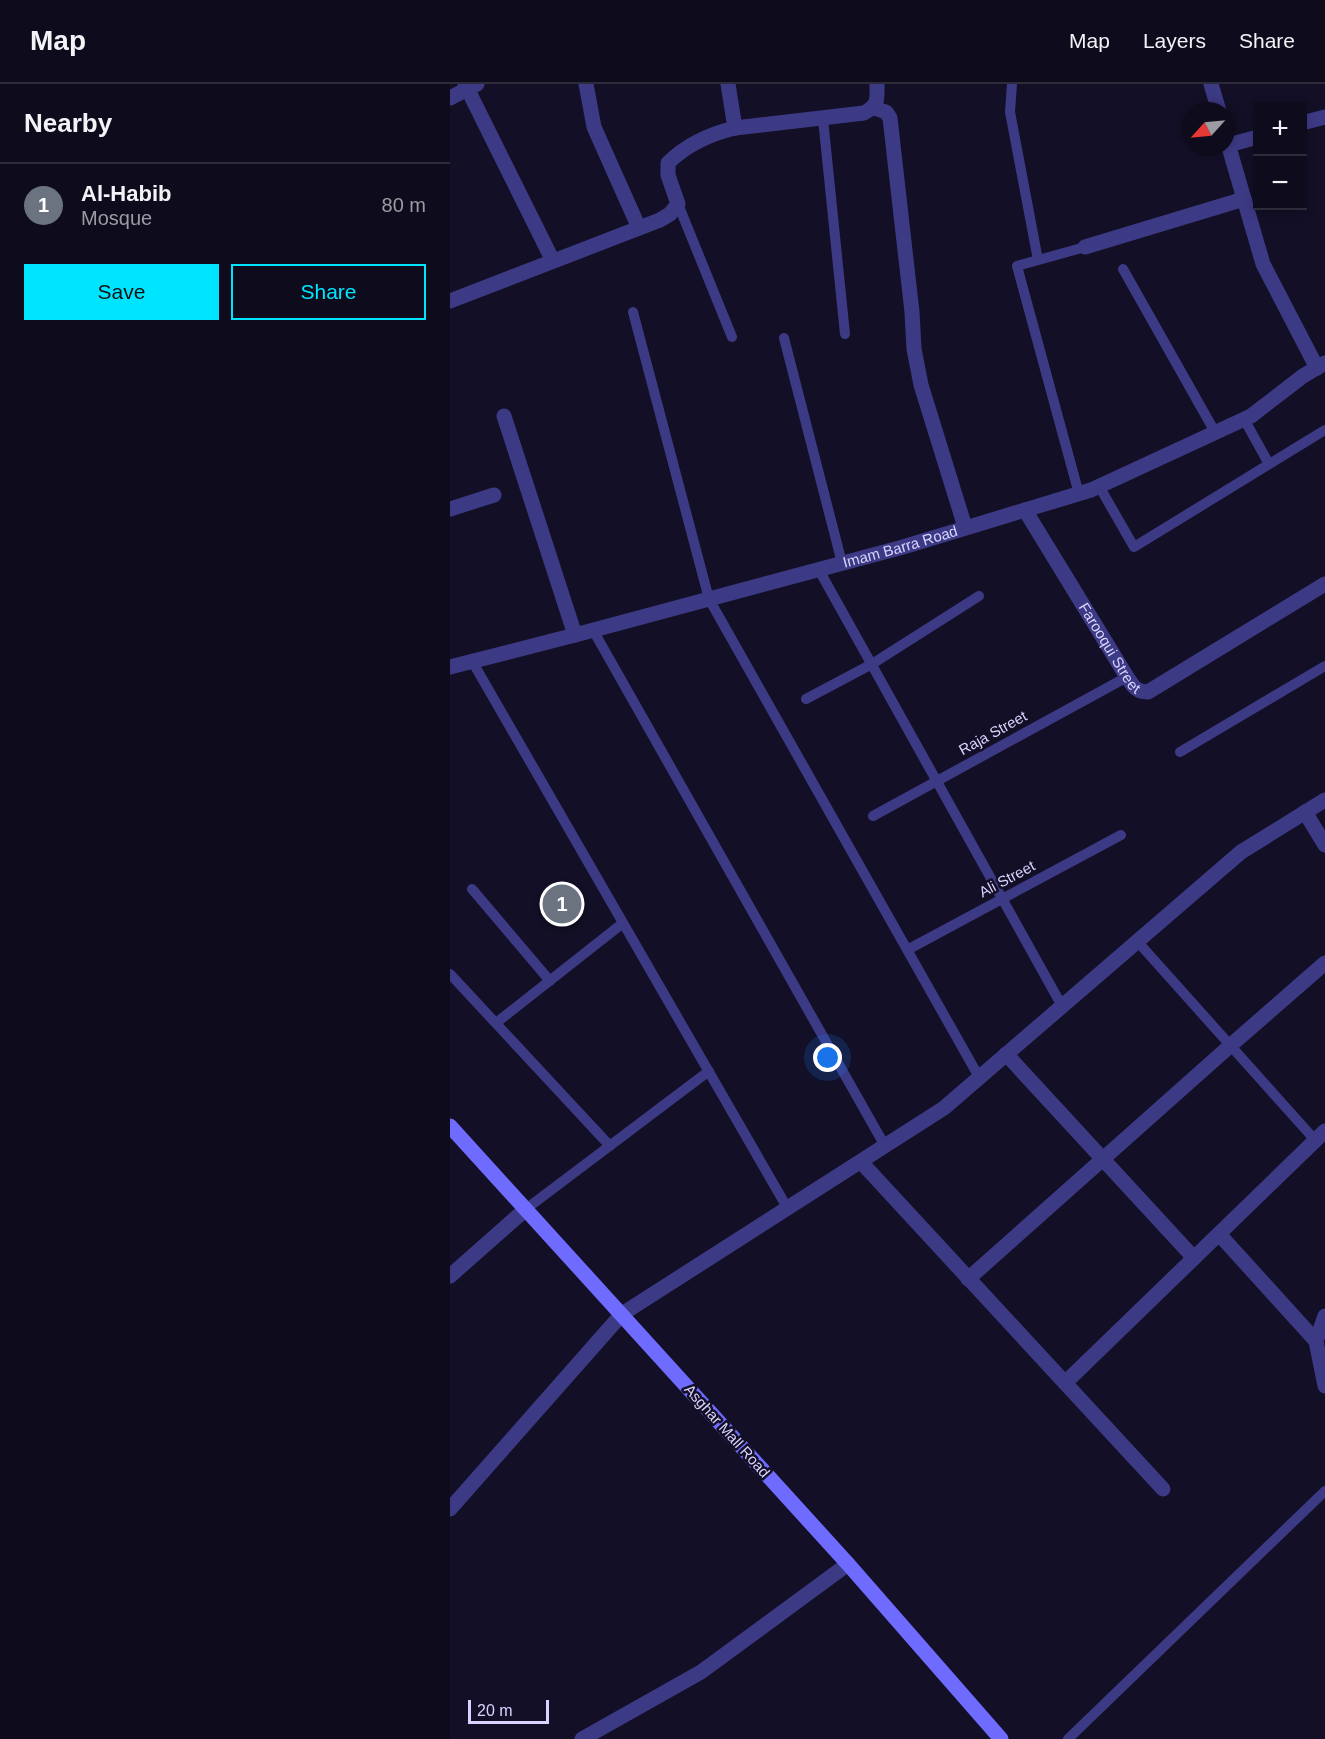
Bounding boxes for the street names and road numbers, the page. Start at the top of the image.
street label: Imam Barra Road [841,522,959,571]
street label: Farooqui Street [1076,599,1144,698]
street label: Raja Street [956,707,1030,758]
street label: Ali Street [976,856,1038,900]
street label: Asghar Mall Road [681,1381,774,1481]

